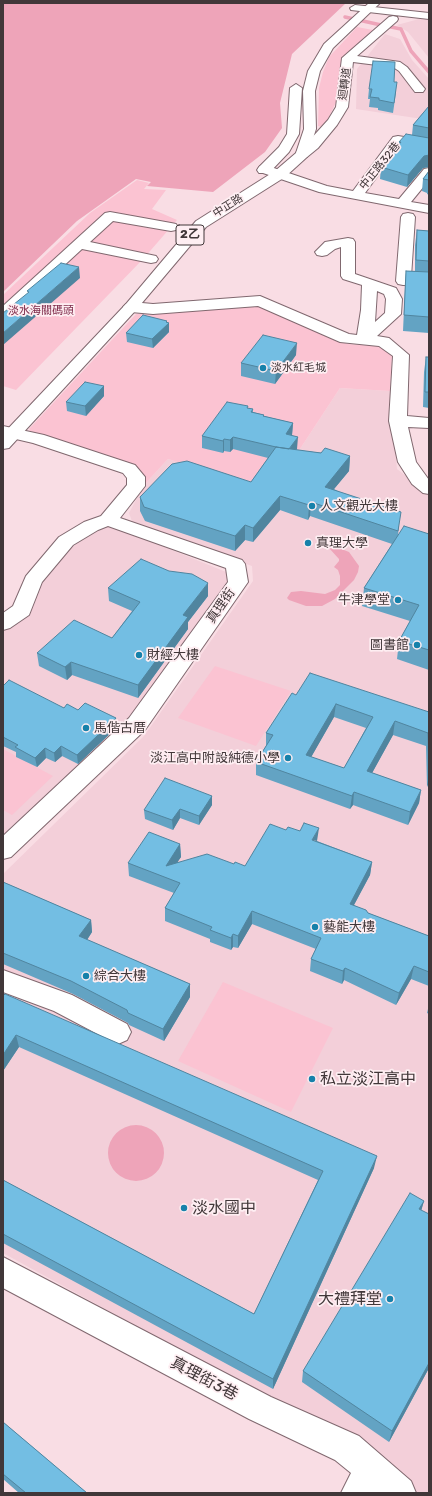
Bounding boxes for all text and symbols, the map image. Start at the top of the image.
street label: 迴轉道 [336,67,354,101]
street label: 中正路32巷 [357,140,403,192]
street label: 中正路 [211,192,245,220]
road number: 2乙 [176,225,204,245]
park label: 淡水海關碼頭 [8,304,74,318]
place label: 淡水紅毛城 [271,361,326,375]
marker: 淡水紅毛城 [258,363,268,373]
place label: 人文觀光大樓 [320,498,398,514]
marker: 人文觀光大樓 [307,501,317,511]
place label: 真理大學 [316,535,368,551]
marker: 真理大學 [303,538,313,548]
street label: 真理街 [203,586,239,626]
place label: 牛津學堂 [338,592,390,608]
marker: 牛津學堂 [393,595,403,605]
place label: 圖書館 [370,637,409,653]
marker: 圖書館 [412,640,422,650]
place label: 財經大樓 [147,647,199,663]
marker: 財經大樓 [134,650,144,660]
place label: 馬偕古厝 [94,720,146,736]
marker: 馬偕古厝 [81,723,91,733]
place label: 淡江高中附設純德小學 [150,750,280,766]
marker: 淡江高中附設純德小學 [283,753,293,763]
place label: 藝能大樓 [323,919,375,935]
marker: 藝能大樓 [310,922,320,932]
place label: 綜合大樓 [94,968,146,984]
marker: 綜合大樓 [81,971,91,981]
place label: 私立淡江高中 [320,1069,416,1089]
marker: 私立淡江高中 [307,1074,317,1084]
place label: 淡水國中 [192,1198,256,1218]
marker: 淡水國中 [179,1203,189,1213]
place label: 大禮拜堂 [318,1289,382,1309]
marker: 大禮拜堂 [385,1294,395,1304]
street label: 真理街3巷 [167,1353,241,1405]

